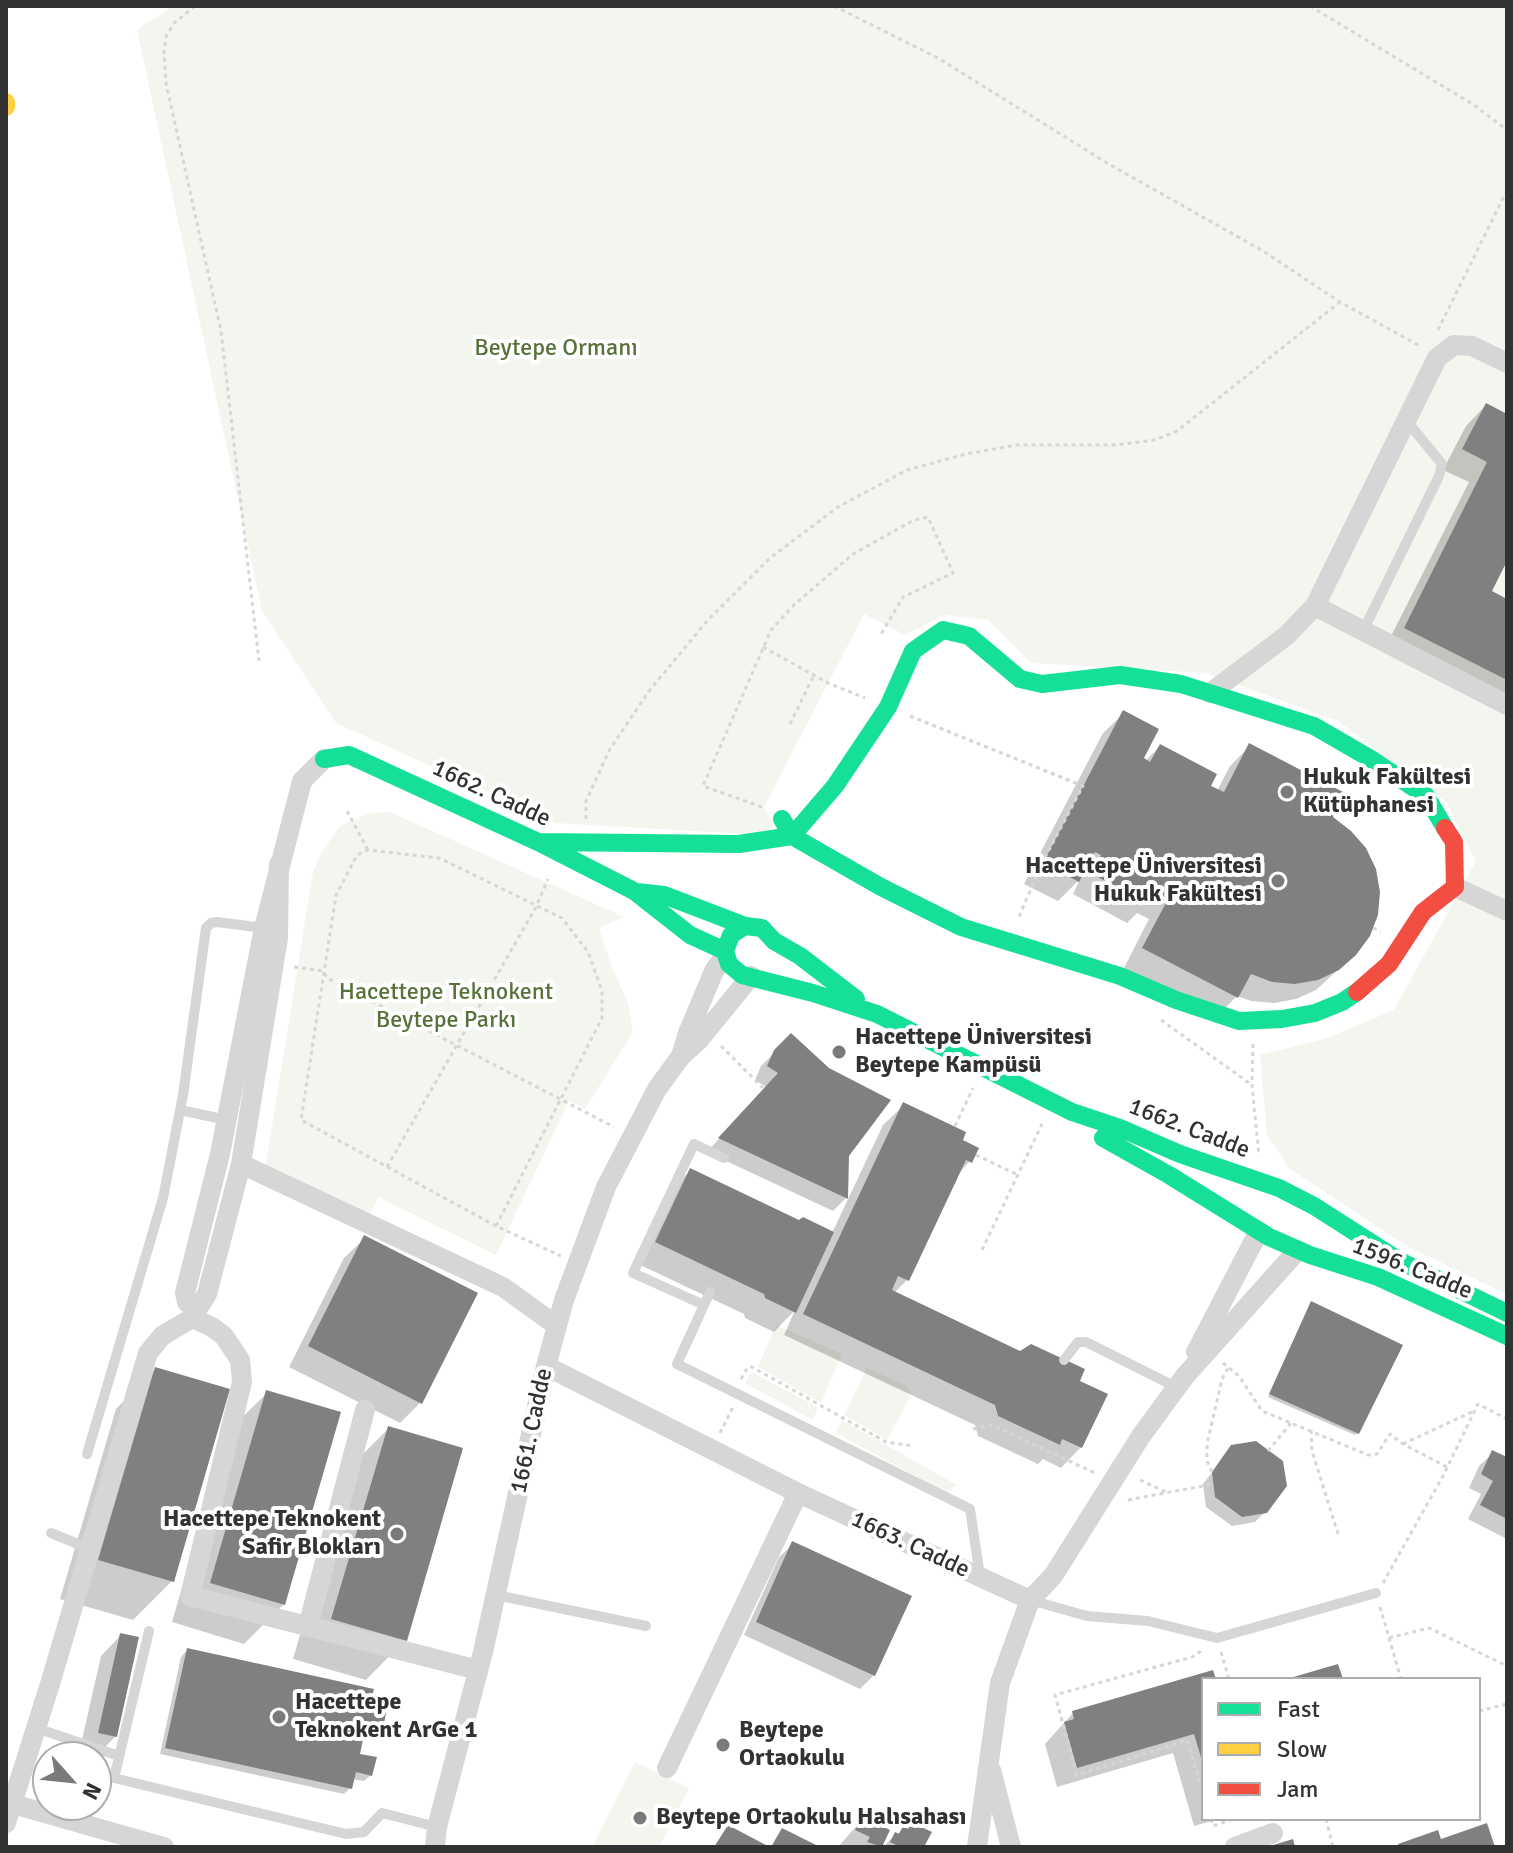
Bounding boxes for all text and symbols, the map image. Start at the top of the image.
park label: Beytepe Ormanı [474,335,638,363]
street label: 1662. Cadde [427,754,555,834]
place label: Hukuk Fakültesi Kütüphanesi [1303,764,1471,820]
marker: Hukuk Fakültesi Kütüphanesi [1278,783,1296,801]
place label: Hacettepe Üniversitesi Hukuk Fakültesi [1025,853,1262,909]
marker: Hacettepe Üniversitesi Hukuk Fakültesi [1269,872,1287,890]
park label: Hacettepe Teknokent Beytepe Parkı [339,979,553,1035]
place label: Hacettepe Üniversitesi Beytepe Kampüsü [855,1024,1092,1080]
marker: Hacettepe Üniversitesi Beytepe Kampüsü [830,1043,848,1061]
street label: 1662. Cadde [1124,1093,1254,1165]
street label: 1596. Cadde [1348,1232,1476,1306]
street label: 1661. Cadde [505,1366,559,1496]
street label: 1663. Cadde [846,1505,974,1585]
place label: Hacettepe Teknokent Safir Blokları [163,1506,381,1562]
marker: Hacettepe Teknokent Safir Blokları [388,1525,406,1543]
legend [1201,1677,1481,1821]
place label: Hacettepe Teknokent ArGe 1 [295,1689,477,1745]
text: Fast [1277,1694,1320,1724]
marker: Hacettepe Teknokent ArGe 1 [270,1708,288,1726]
place label: Beytepe Ortaokulu [739,1717,845,1773]
text: Slow [1277,1734,1327,1764]
marker: Beytepe Ortaokulu [714,1736,732,1754]
north arrow [32,1741,112,1821]
text: Jam [1277,1774,1318,1804]
text: N [77,1778,108,1804]
place label: Beytepe Ortaokulu Halısahası [656,1804,966,1832]
marker: Beytepe Ortaokulu Halısahası [631,1809,649,1827]

